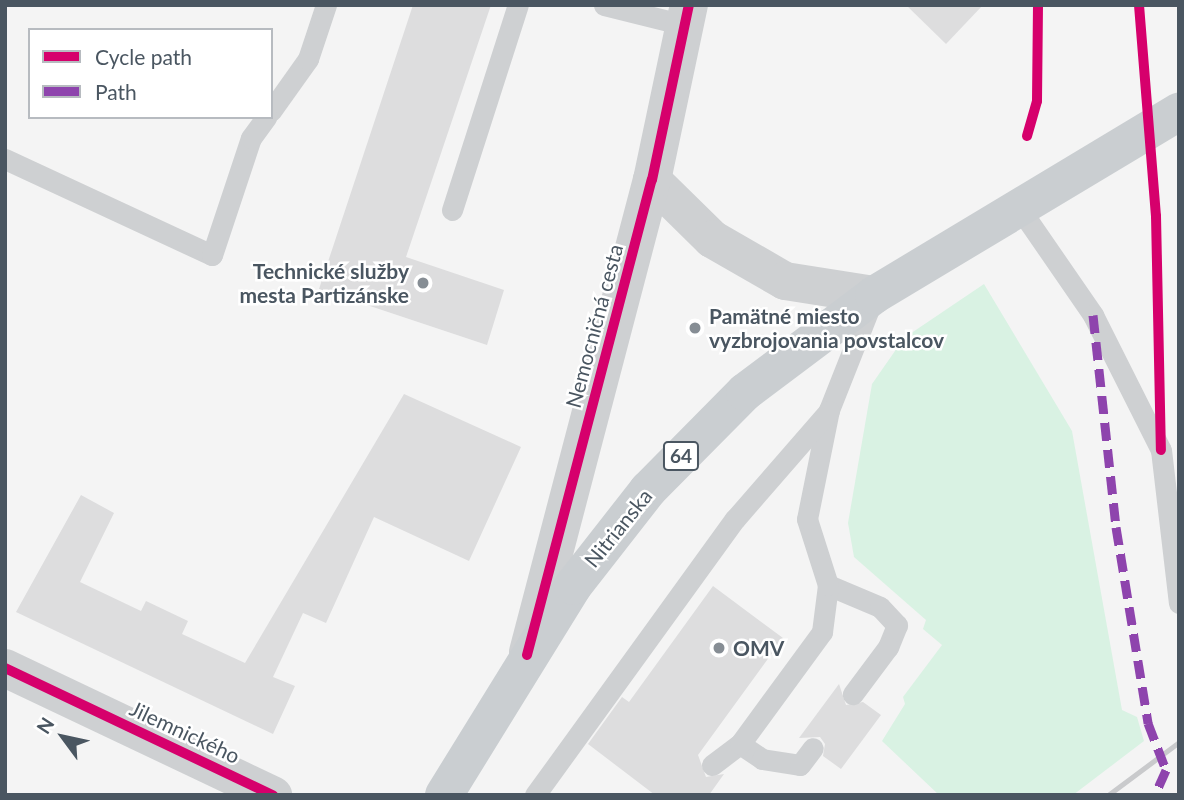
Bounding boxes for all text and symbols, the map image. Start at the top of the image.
legend [28,28,273,119]
text: Cycle path [95,44,192,69]
text: Path [95,79,137,104]
street label: Nemocničná cesta [560,241,628,411]
place label: Technické služby mesta Partizánske [239,258,409,308]
marker: Technické služby mesta Partizánske [415,275,431,291]
place label: Pamätné miesto vyzbrojovania povstalcov [709,303,944,353]
marker: Pamätné miesto vyzbrojovania povstalcov [687,320,703,336]
road number: 64 [662,440,700,471]
street label: Nitrianska [579,484,657,572]
place label: OMV [733,635,784,661]
marker: OMV [711,640,727,656]
street label: Jilemnického [126,696,244,768]
north arrow [28,702,98,772]
text: N [31,713,59,738]

